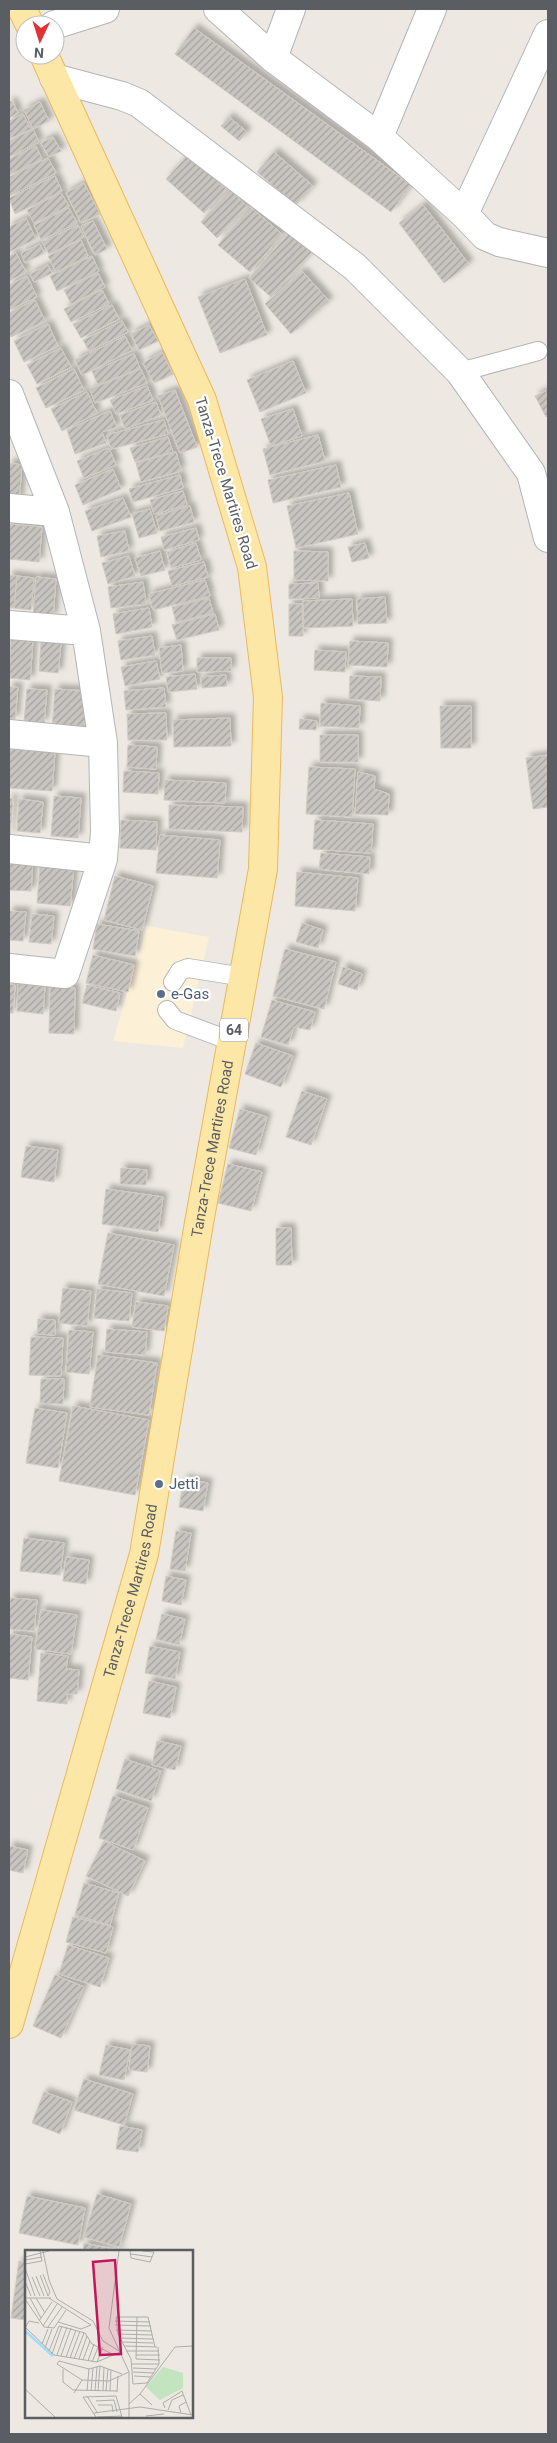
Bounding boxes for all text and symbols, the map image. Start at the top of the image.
north arrow [15,15,65,65]
text: N [34,45,45,61]
street label: Tanza-Trece Martires Road [191,395,261,571]
place label: e-Gas [171,985,209,1003]
marker: e-Gas [155,988,167,1000]
road number: 64 [220,1018,248,1042]
street label: Tanza-Trece Martires Road [188,1059,237,1239]
place label: Jetti [169,1475,199,1493]
marker: Jetti [153,1478,165,1490]
street label: Tanza-Trece Martires Road [100,1502,161,1680]
inset map [25,2250,192,2418]

